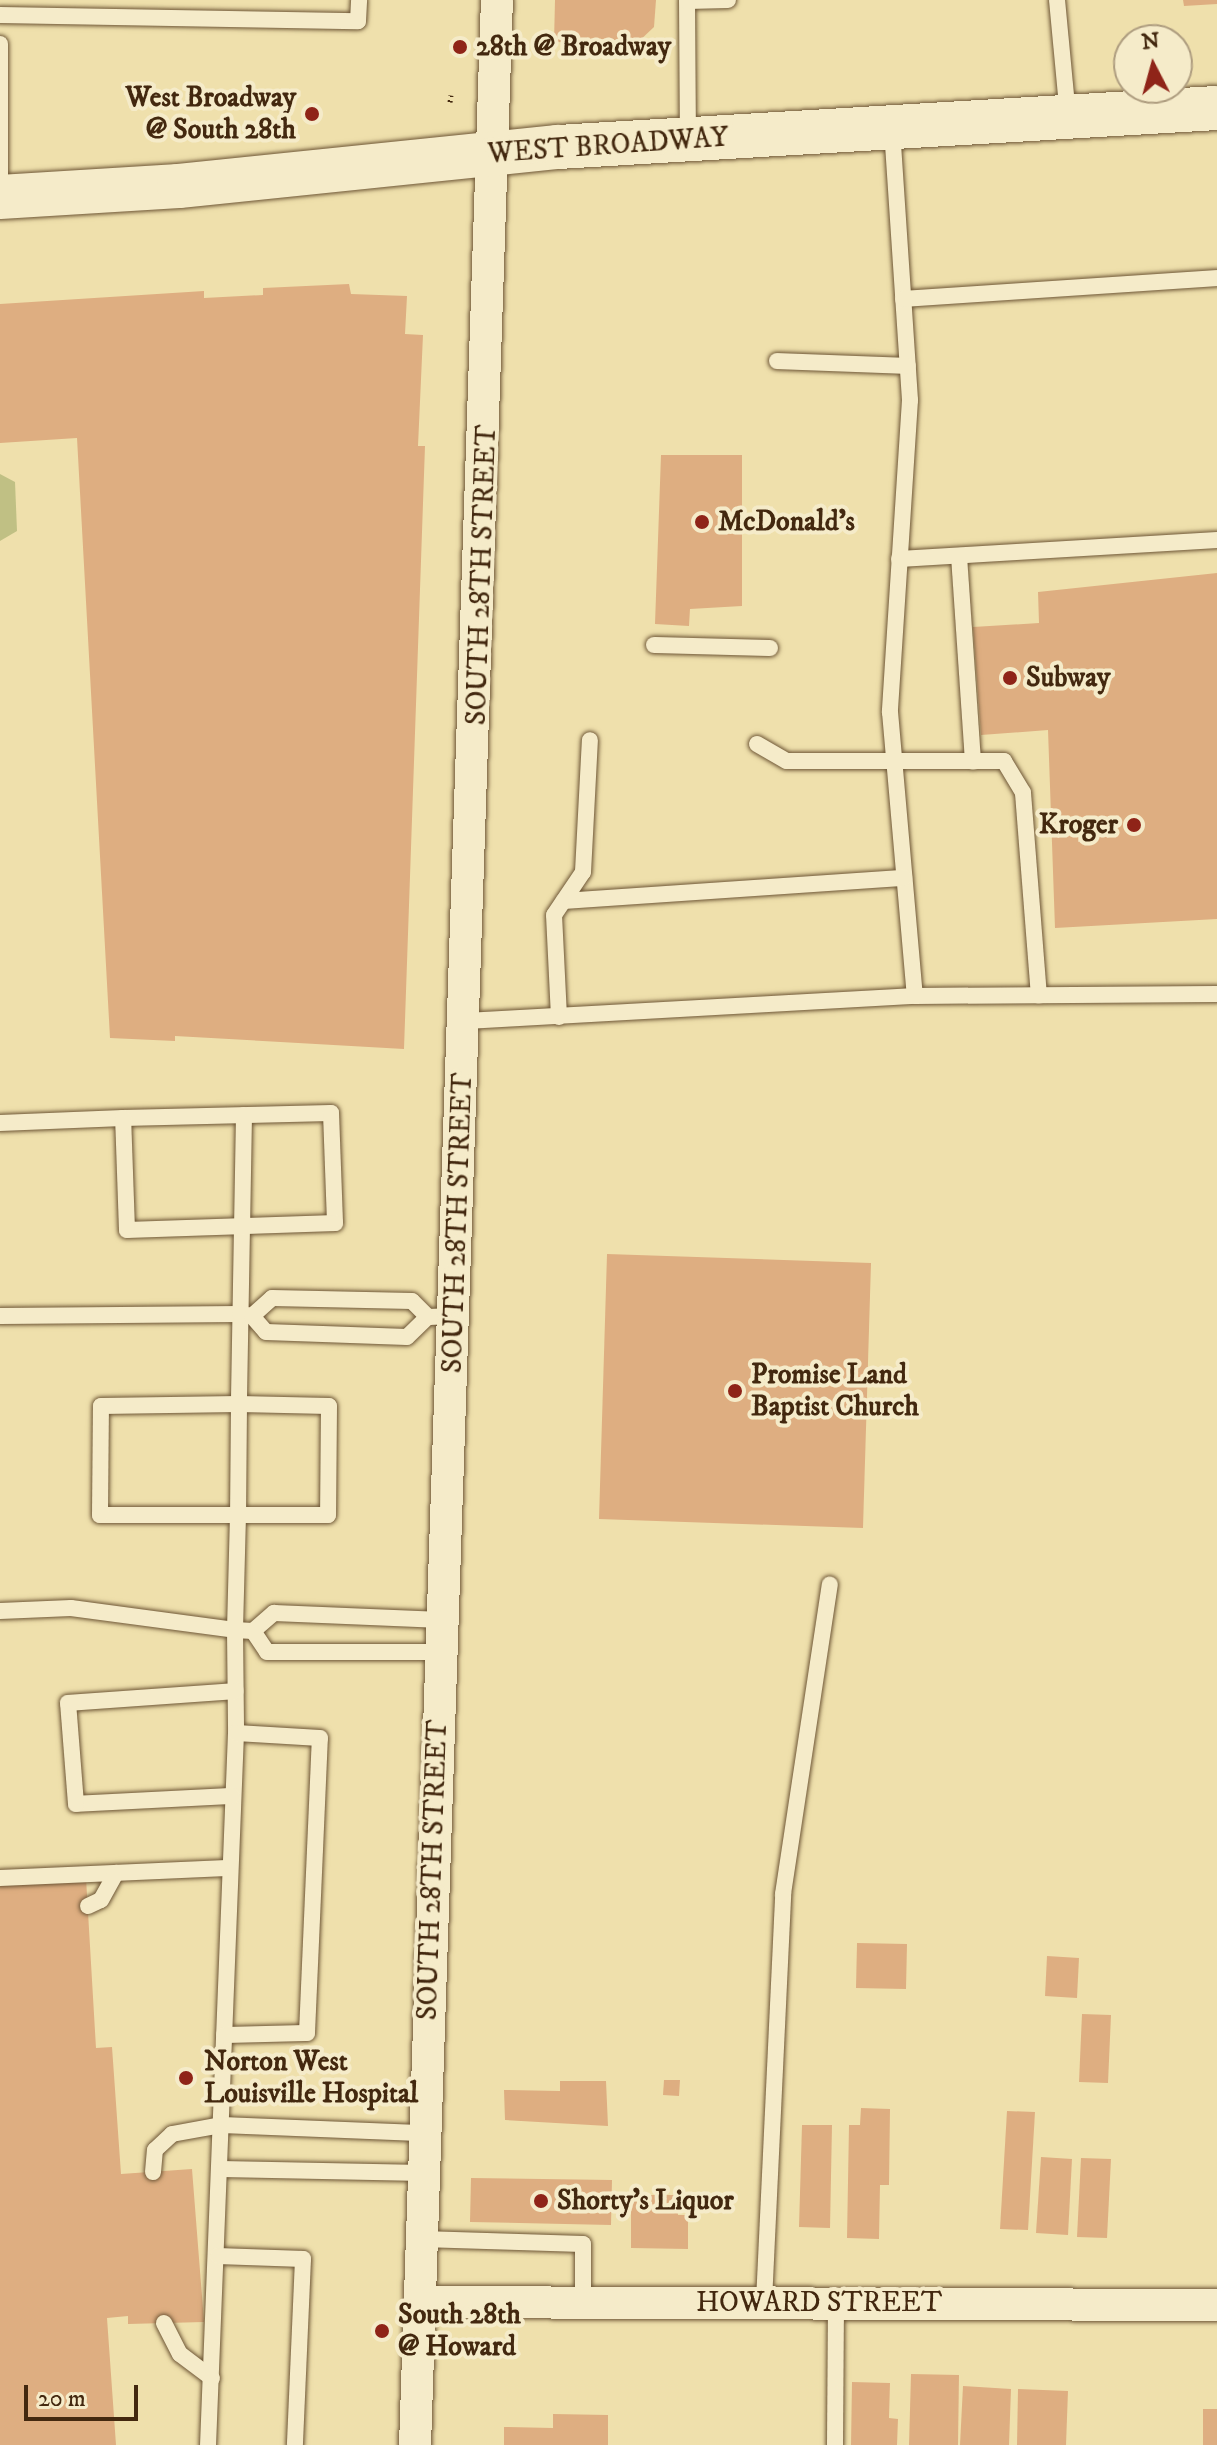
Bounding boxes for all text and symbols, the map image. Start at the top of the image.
north arrow [1113,24,1193,104]
text: N [1140,27,1161,56]
place label: 28th @ Broadway [476,30,671,64]
marker: 28th @ Broadway [451,38,469,56]
place label: West Broadway @ South 28th [126,81,296,147]
marker: West Broadway @ South 28th [303,105,321,123]
street label: WEST BROADWAY [487,121,729,171]
street label: SOUTH 28TH STREET [460,424,504,726]
place label: McDonald's [718,505,855,539]
marker: McDonald's [693,513,711,531]
place label: Subway [1026,661,1110,695]
marker: Subway [1001,669,1019,687]
place label: Kroger [1039,808,1118,842]
marker: Kroger [1125,816,1143,834]
street label: SOUTH 28TH STREET [436,1072,480,1374]
place label: Promise Land Baptist Church [751,1358,919,1424]
marker: Promise Land Baptist Church [726,1382,744,1400]
street label: SOUTH 28TH STREET [411,1719,455,2021]
place label: Norton West Louisville Hospital [204,2045,418,2111]
marker: Norton West Louisville Hospital [175,2067,197,2089]
place label: Shorty's Liquor [557,2184,734,2218]
marker: Shorty's Liquor [532,2192,550,2210]
street label: HOWARD STREET [696,2286,942,2320]
place label: South 28th @ Howard [398,2298,521,2364]
marker: South 28th @ Howard [373,2322,391,2340]
scale bar [28,2369,142,2419]
text: 20 m [38,2384,86,2414]

